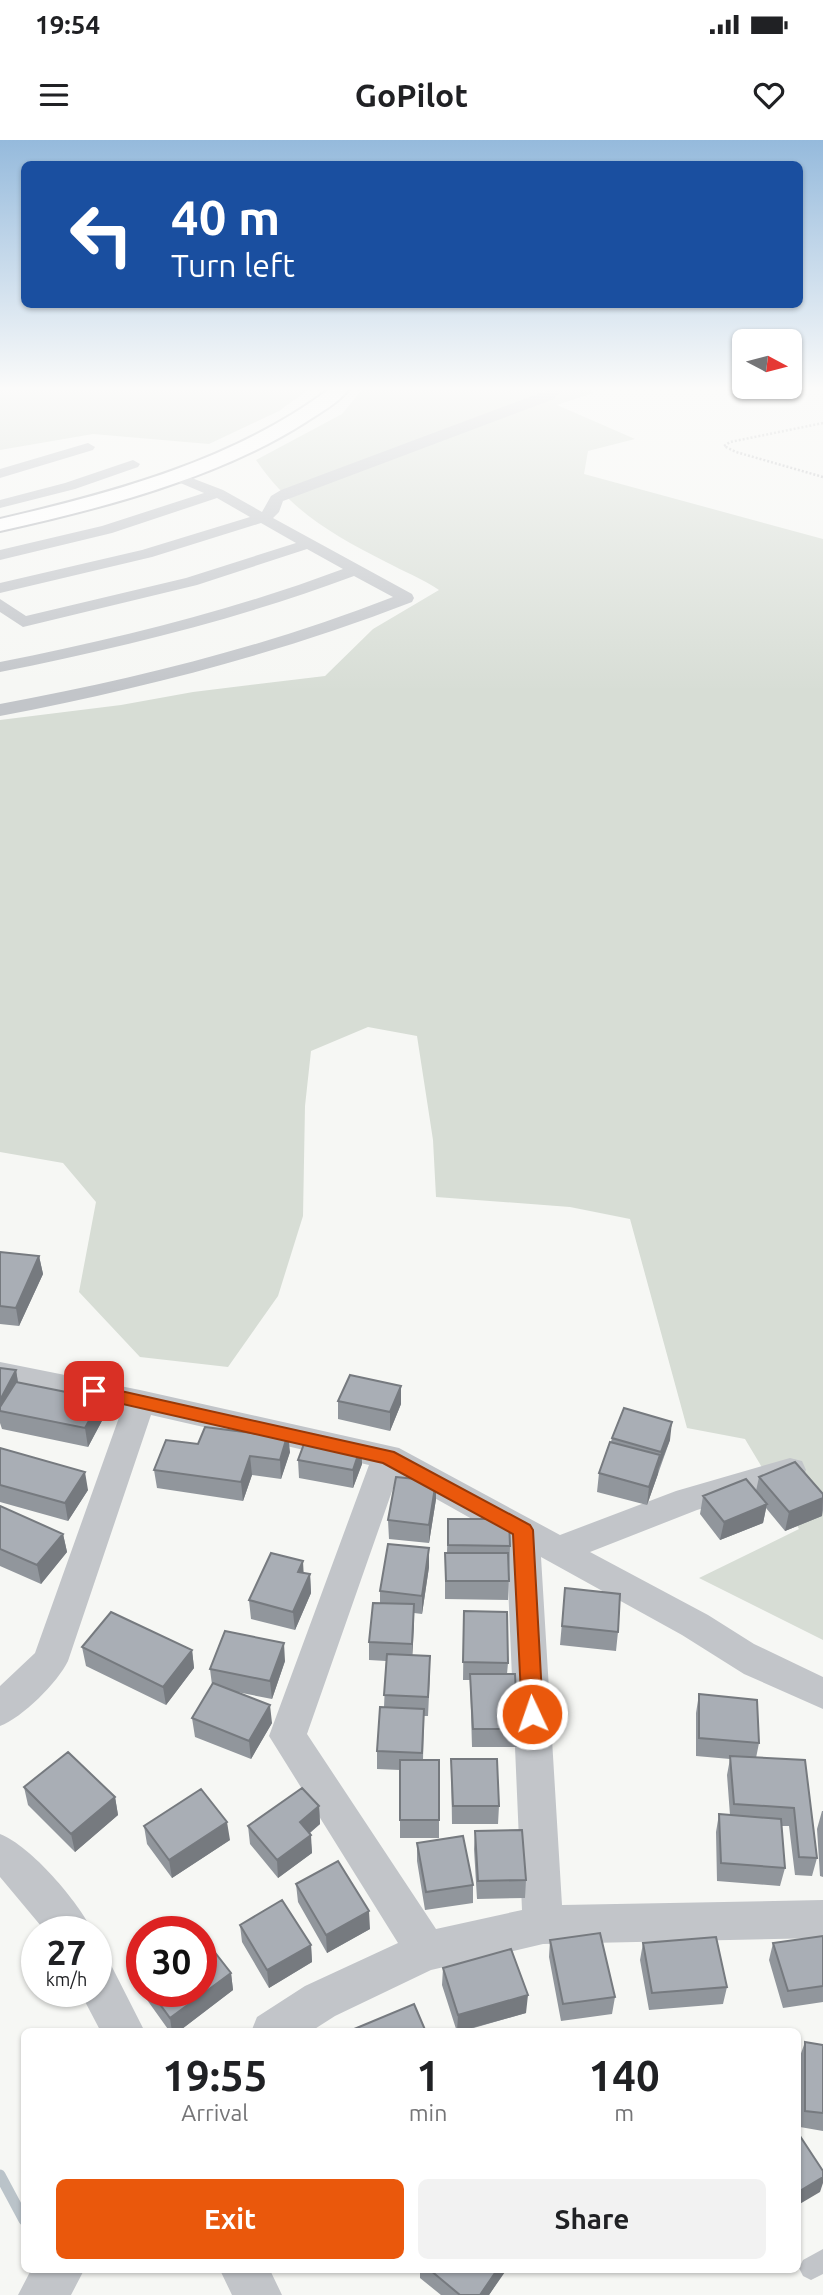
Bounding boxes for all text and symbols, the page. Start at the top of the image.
text: 19:54 [35,10,100,39]
icon: menu [35,76,73,114]
icon: heart [750,76,788,114]
text: GoPilot [355,77,468,113]
icon: left [56,189,147,280]
text: 40 m [171,189,280,244]
text: Turn left [171,247,295,283]
north arrow [732,329,802,399]
map controls [732,329,802,399]
pin [64,1361,124,1421]
icon: arrive [75,1372,113,1410]
position arrow [495,1677,569,1751]
speed limit sign: 30 [126,1916,217,2007]
text: 27 [47,1932,86,1972]
text: km/h [46,1969,87,1989]
text: 19:55 [162,2052,267,2099]
text: 1 [416,2052,440,2099]
text: 140 [589,2052,660,2099]
text: Arrival [181,2100,248,2125]
text: min [409,2100,447,2125]
text: m [614,2100,634,2125]
button: Exit [56,2179,404,2259]
button: Share [418,2179,766,2259]

